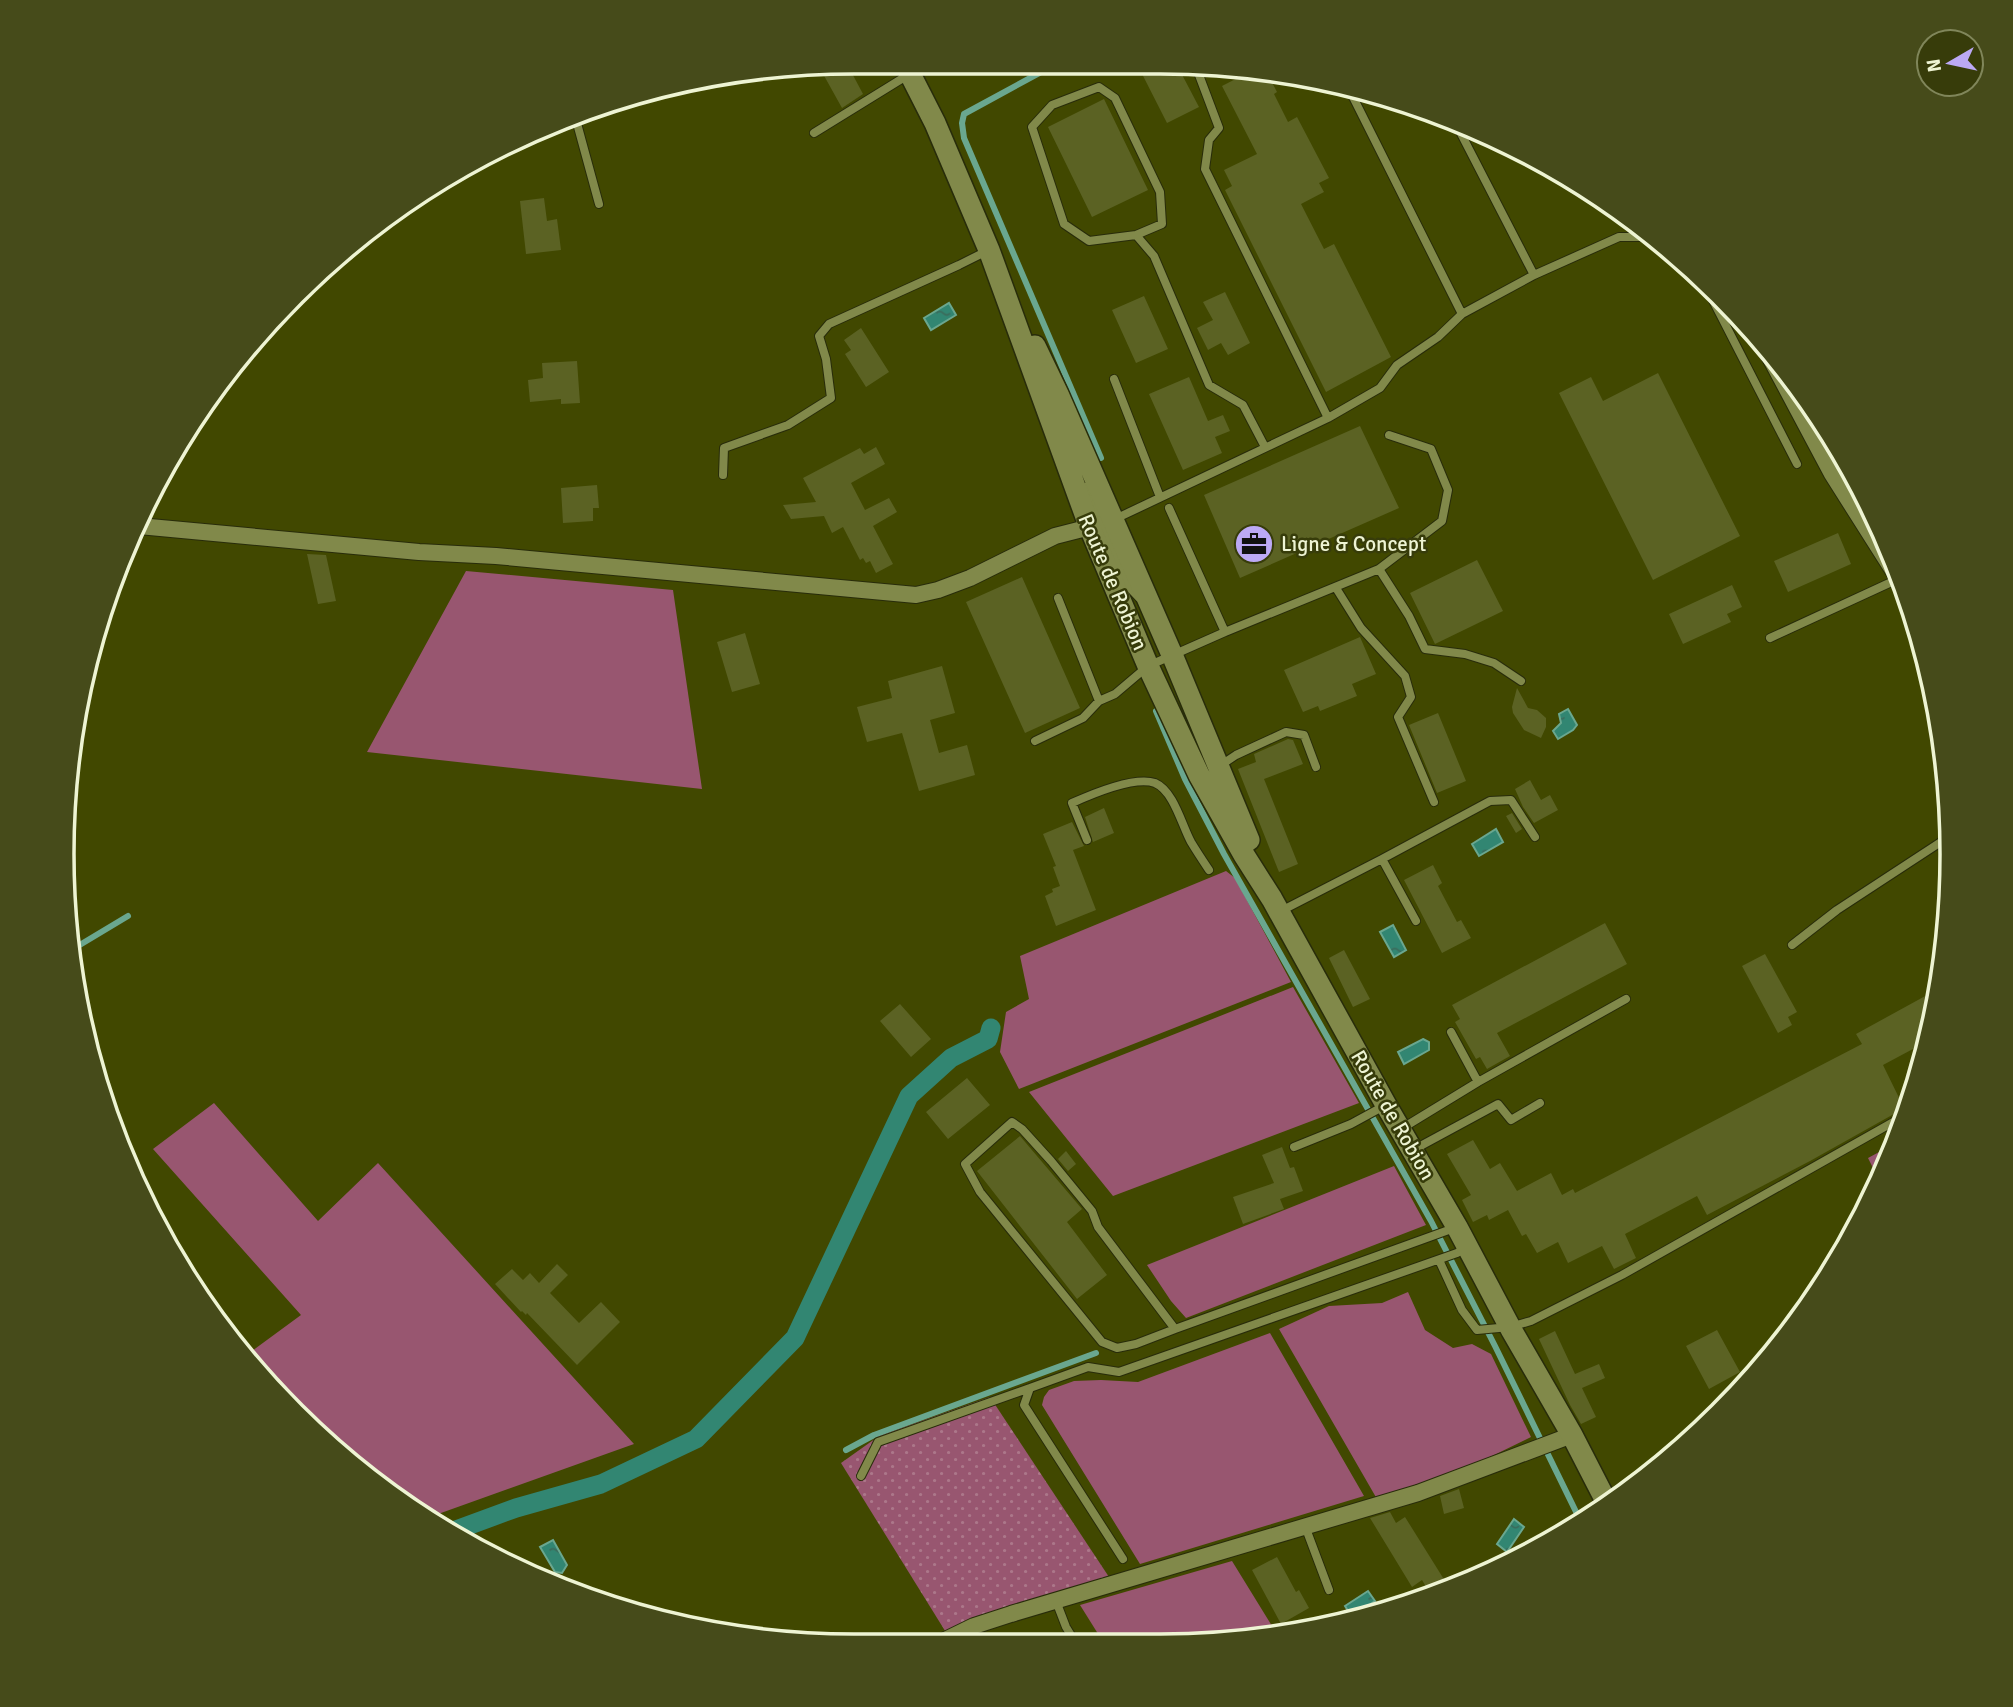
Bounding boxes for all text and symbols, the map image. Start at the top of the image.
north arrow [1915,28,1985,98]
text: N [1921,57,1947,74]
street label: Route de Robion [1073,510,1153,654]
office icon: Ligne & Concept [1233,523,1275,565]
place label: Ligne & Concept [1281,531,1426,557]
street label: Route de Robion [1345,1045,1441,1185]

